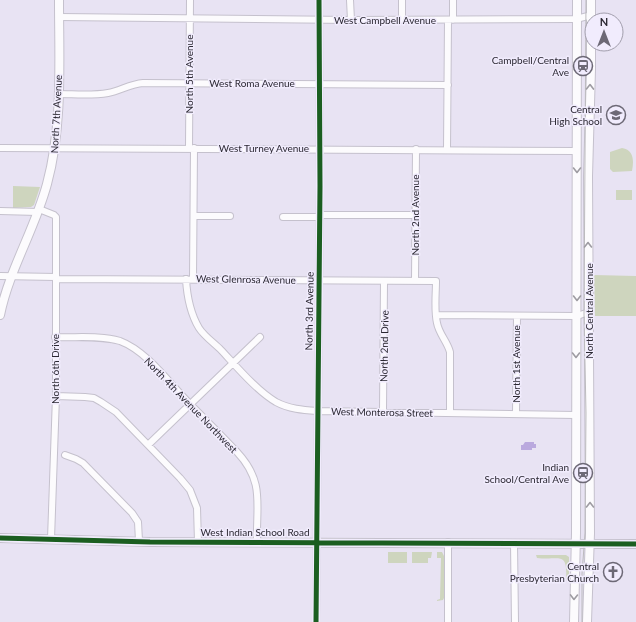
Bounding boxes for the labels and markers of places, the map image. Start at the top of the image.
place label: Campbell/Central Ave [492,54,569,78]
station icon: Campbell/Central Ave [572,55,594,77]
place label: Central High School [549,103,602,127]
school or university icon: Central High School [605,104,627,126]
place label: Indian School/Central Ave [484,461,569,485]
station icon: Indian School/Central Ave [572,462,594,484]
place label: Central Presbyterian Church [510,560,599,584]
church icon: Central Presbyterian Church [602,561,624,583]

